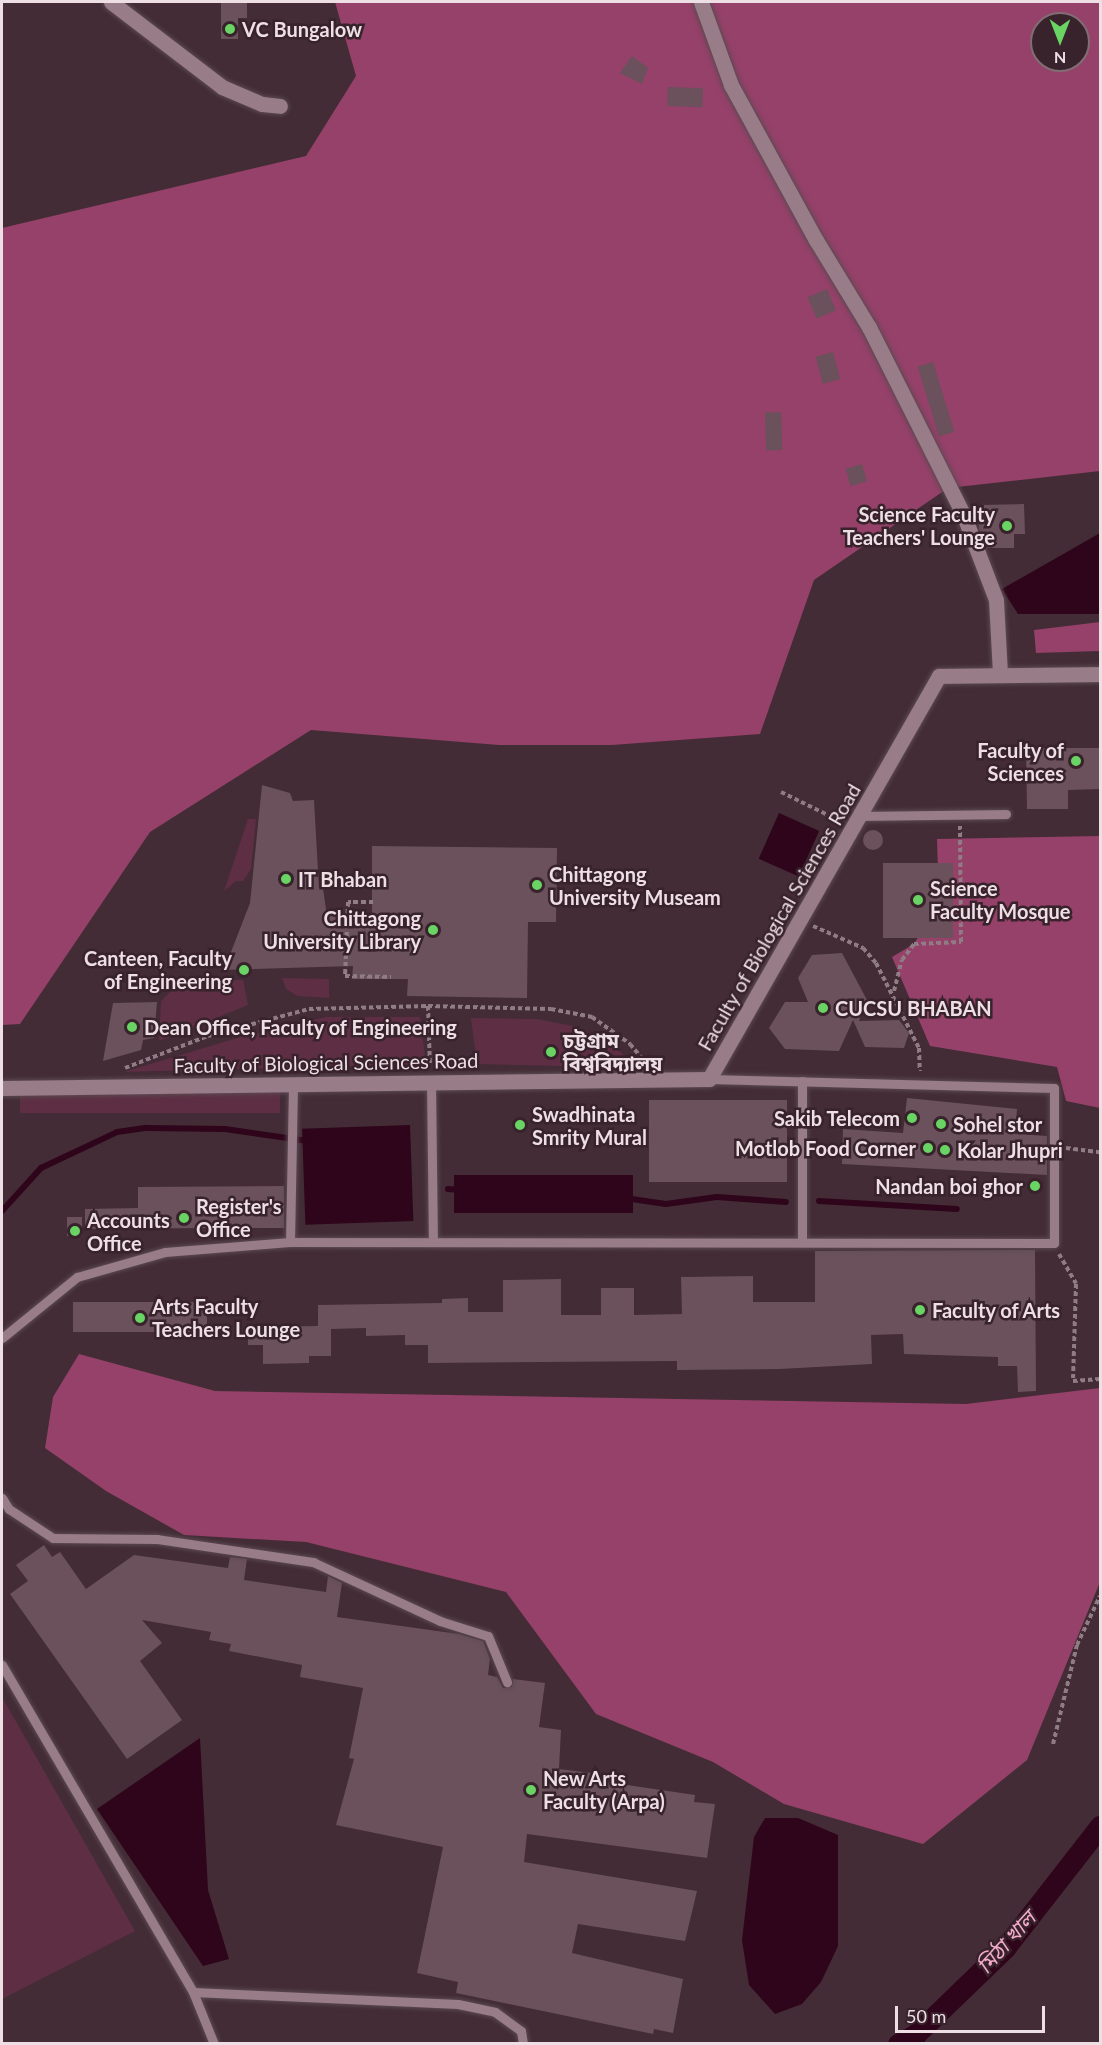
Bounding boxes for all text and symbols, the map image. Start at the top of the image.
north arrow [1030,12,1090,72]
place label: VC Bungalow [242,17,362,41]
marker: VC Bungalow [223,22,237,36]
text: N [1054,49,1066,68]
place label: Science Faculty Teachers' Lounge [843,502,995,549]
marker: Science Faculty Teachers' Lounge [1000,519,1014,533]
place label: Faculty of Sciences [977,738,1064,785]
marker: Faculty of Sciences [1069,754,1083,768]
street label: Faculty of Biological Sciences Road [692,779,866,1055]
place label: Chittagong University Museam [549,862,721,909]
place label: IT Bhaban [298,867,388,891]
marker: IT Bhaban [279,872,293,886]
place label: Science Faculty Mosque [930,876,1071,923]
marker: Chittagong University Museam [530,878,544,892]
marker: Science Faculty Mosque [911,893,925,907]
place label: Chittagong University Library [263,906,421,953]
marker: Chittagong University Library [426,923,440,937]
place label: Canteen, Faculty of Engineering [84,946,232,993]
marker: Canteen, Faculty of Engineering [237,963,251,977]
place label: CUCSU BHABAN [835,996,992,1020]
marker: CUCSU BHABAN [816,1001,830,1015]
place label: Dean Office, Faculty of Engineering [144,1015,458,1039]
marker: Dean Office, Faculty of Engineering [125,1020,139,1034]
place label: চট্টগ্রাম বিশ্ববিদ্যালয় [563,1028,662,1075]
marker: চট্টগ্রাম বিশ্ববিদ্যালয় [544,1045,558,1059]
street label: Faculty of Biological Sciences Road [173,1048,479,1078]
place label: Swadhinata Smrity Mural [532,1102,647,1149]
place label: Sakib Telecom [773,1106,900,1130]
marker: Sakib Telecom [905,1111,919,1125]
place label: Sohel stor [953,1112,1042,1136]
marker: Sohel stor [934,1117,948,1131]
marker: Swadhinata Smrity Mural [513,1118,527,1132]
place label: Motlob Food Corner [735,1136,916,1160]
place label: Kolar Jhupri [957,1138,1064,1162]
marker: Motlob Food Corner [921,1141,935,1155]
marker: Kolar Jhupri [938,1143,952,1157]
place label: Nandan boi ghor [875,1174,1023,1198]
marker: Nandan boi ghor [1028,1179,1042,1193]
place label: Register's Office [196,1194,282,1241]
place label: Accounts Office [87,1208,170,1255]
marker: Register's Office [177,1211,191,1225]
marker: Accounts Office [68,1224,82,1238]
place label: Arts Faculty Teachers Lounge [152,1294,300,1341]
place label: Faculty of Arts [932,1298,1062,1322]
marker: Faculty of Arts [913,1303,927,1317]
marker: Arts Faculty Teachers Lounge [133,1311,147,1325]
place label: New Arts Faculty (Arpa) [543,1766,665,1813]
marker: New Arts Faculty (Arpa) [524,1783,538,1797]
water label: মিঠা খাল [972,1906,1040,1978]
scale bar [898,1994,1048,2032]
text: 50 m [906,2005,946,2027]

